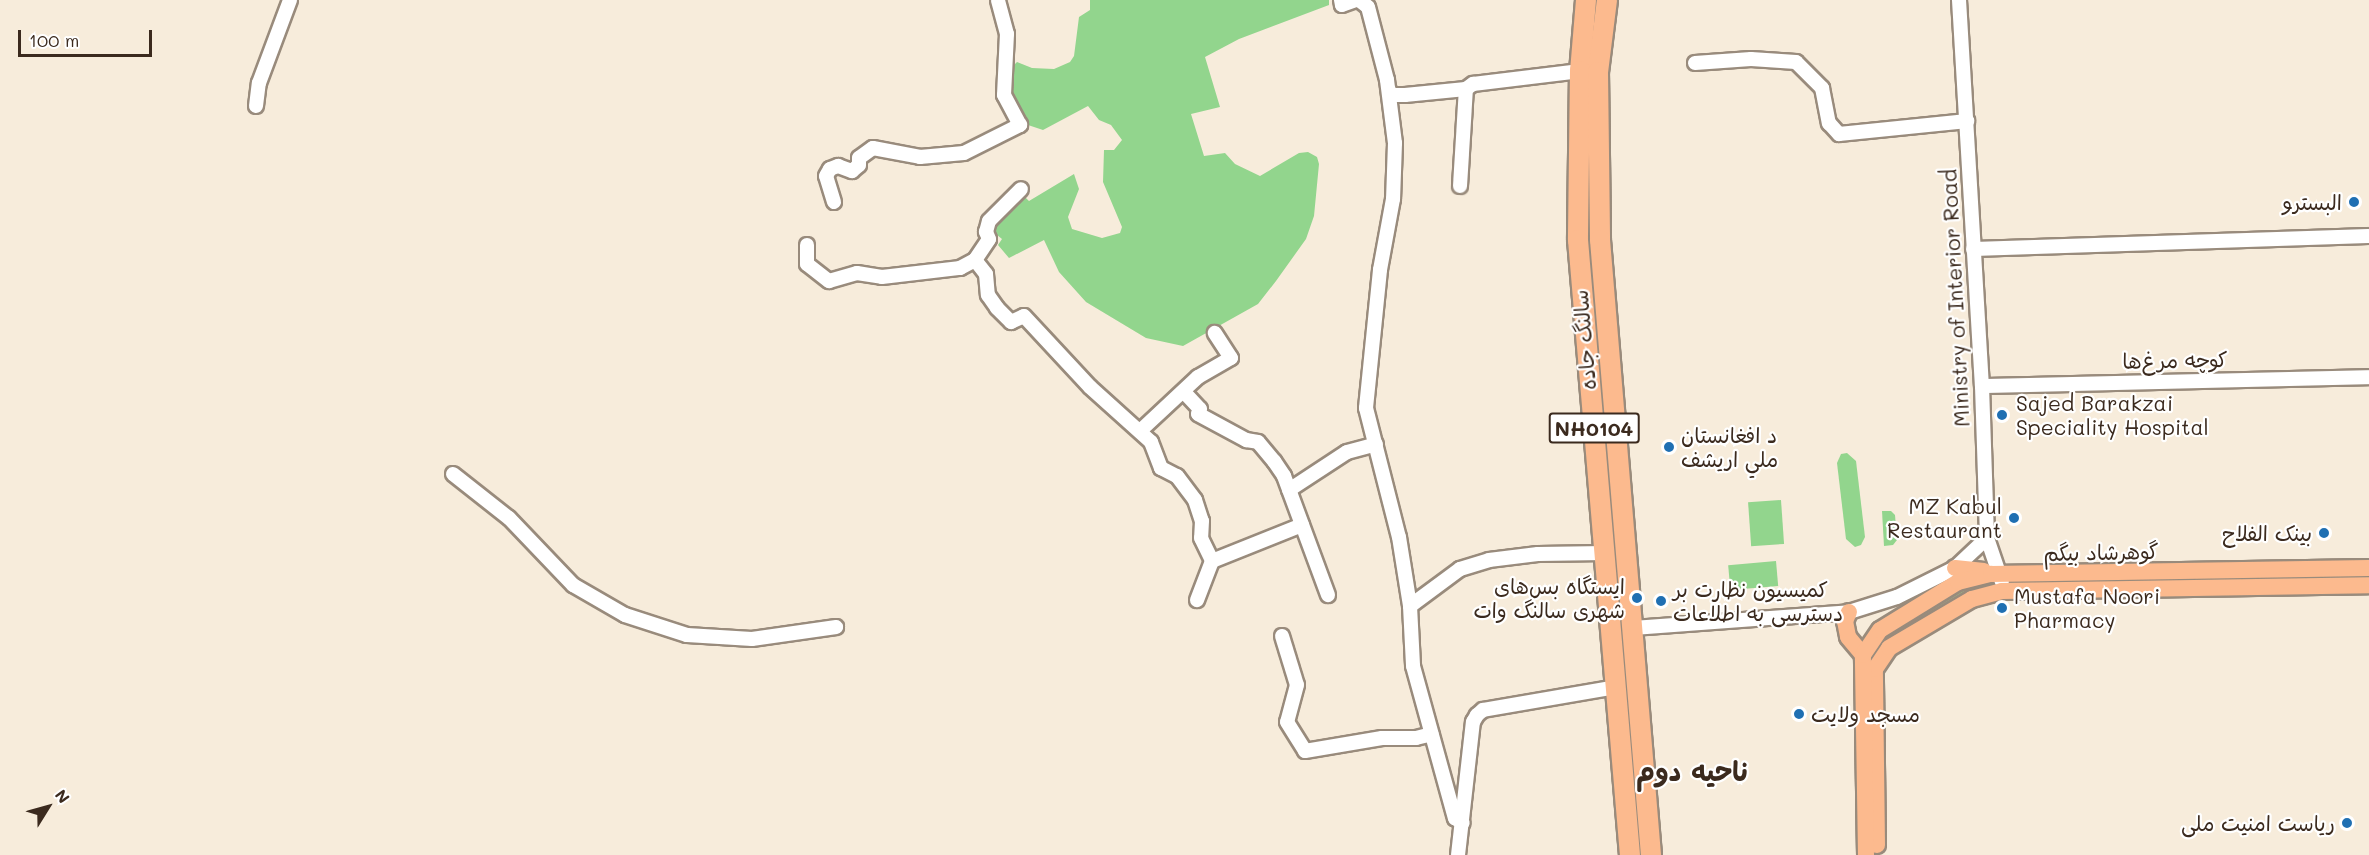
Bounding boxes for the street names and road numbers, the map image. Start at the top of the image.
street label: Ministry of Interior Road [1936,168,1974,428]
street label: سالنگ جاده [1567,289,1601,391]
street label: کوچه مرغ‌ها [2122,346,2228,374]
road number: NH0104 [1548,411,1640,445]
street label: گوهرشاد بیگم [2043,538,2159,566]

